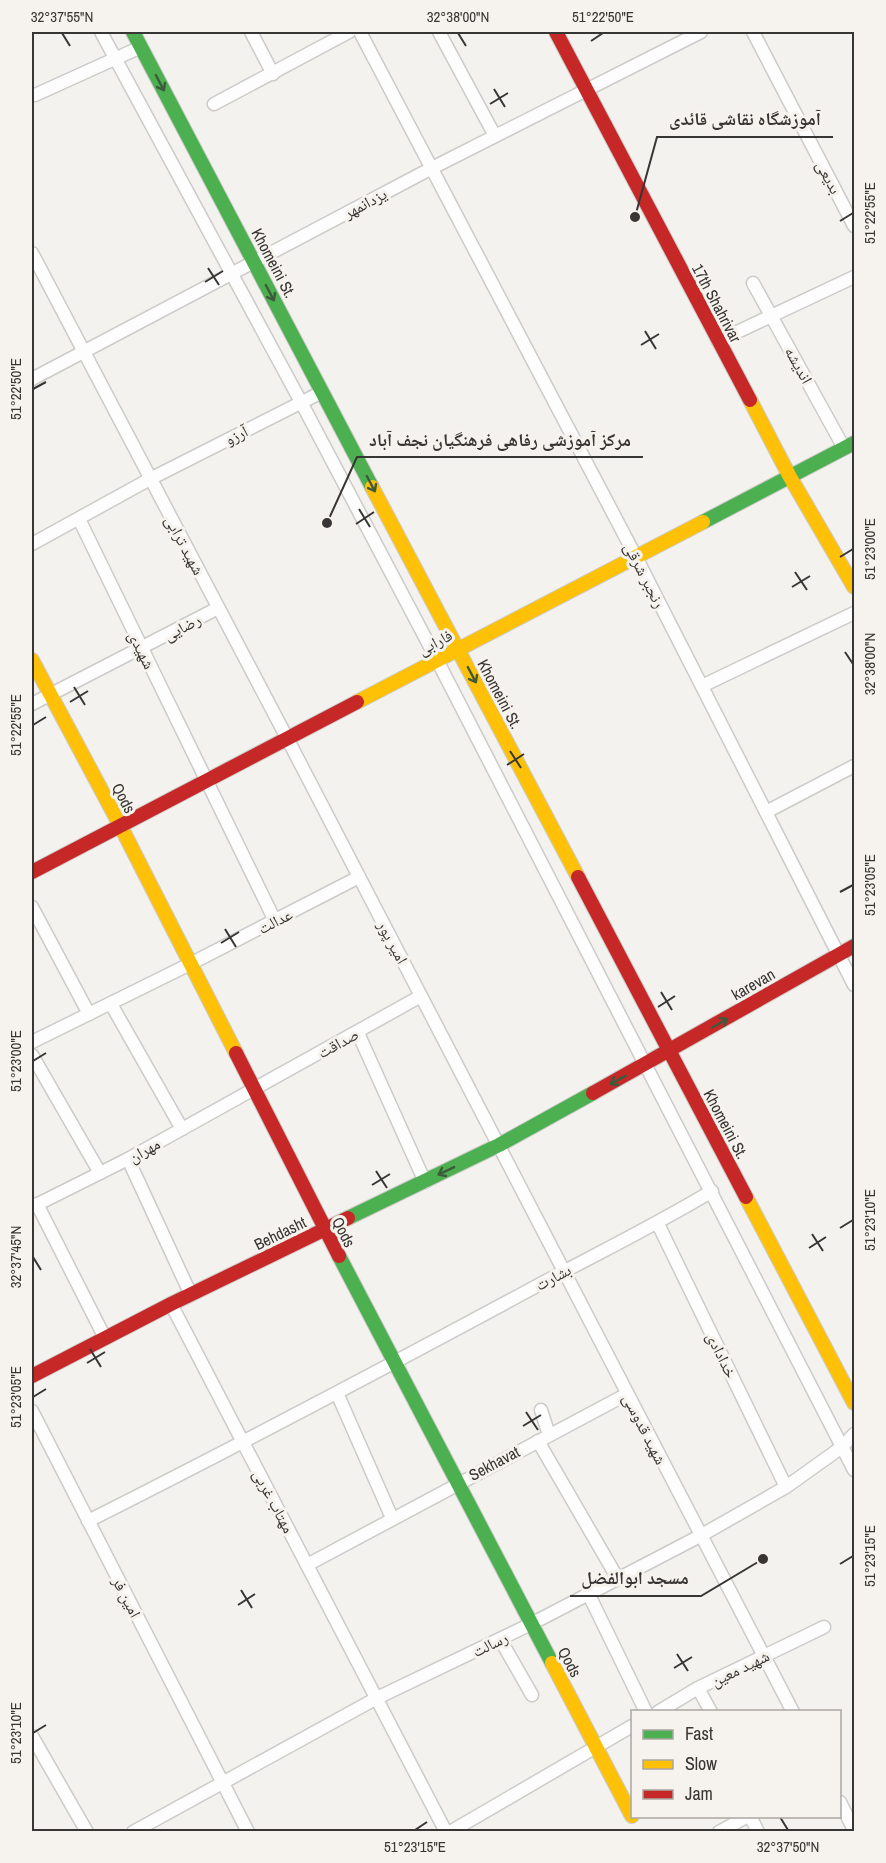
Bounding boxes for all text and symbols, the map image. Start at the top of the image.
text: 32°37'55"N [31,6,93,27]
text: 32°38'00"N [427,6,489,27]
text: 51°22'50"E [572,6,634,27]
one-way arrow [155,74,166,92]
callout: آموزشگاه نقاشی قائدی [657,101,833,137]
text: آموزشگاه نقاشی قائدی [669,106,821,131]
street label: بدیعی [811,156,847,198]
street label: یزدانمهر [339,182,390,224]
text: 51°22'55"E [859,182,880,244]
street label: Khomeini St. [246,224,302,302]
street label: 17th Shahrivar [687,260,747,347]
one-way arrow [265,284,277,302]
street label: اندیشه [780,343,818,387]
text: 51°22'50"E [5,358,26,420]
street label: آرزو [220,419,252,450]
callout: مرکز آموزشی رفاهی فرهنگیان نجف آباد [357,421,643,457]
text: مرکز آموزشی رفاهی فرهنگیان نجف آباد [369,427,631,452]
one-way arrow [365,475,377,492]
street label: شهید ترابی [160,511,210,579]
text: 51°23'00"E [859,518,880,580]
street label: رنجبر شرقی [619,538,671,612]
street label: رضایی [159,608,205,646]
street label: فارابی [414,624,456,660]
street label: شهیدی [123,627,161,673]
text: 32°38'00"N [859,633,880,695]
street label: Khomeini St. [472,655,528,733]
one-way arrow [466,666,478,684]
text: 51°22'55"E [5,694,26,756]
street label: Qods [107,779,141,817]
text: 51°23'05"E [859,854,880,916]
street label: عدالت [254,903,296,939]
street label: امیر پور [372,916,414,968]
street label: karevan [727,963,779,1005]
one-way arrow [711,1016,728,1028]
street label: صداقت [314,1023,362,1063]
text: 51°23'00"E [5,1030,26,1092]
one-way arrow [610,1074,627,1086]
street label: Khomeini St. [698,1085,754,1163]
street label: مهران [124,1132,164,1168]
one-way arrow [437,1166,455,1178]
text: 51°23'10"E [859,1189,880,1251]
street label: Behdasht [250,1211,310,1255]
street label: Qods [327,1213,361,1251]
text: 32°37'45"N [5,1226,26,1288]
street label: بشارت [531,1258,575,1296]
street label: خدادادی [701,1328,743,1382]
text: 51°23'05"E [5,1366,26,1428]
street label: شهید قدوسی [618,1390,672,1468]
street label: Sekhavat [465,1440,524,1486]
street label: مهتاب غربی [248,1465,300,1537]
text: 51°23'15"E [859,1525,880,1587]
callout: مسجد ابوالفضل [570,1560,701,1596]
text: مسجد ابوالفضل [581,1565,689,1590]
street label: امین فر [107,1572,147,1621]
street label: رسالت [468,1626,512,1662]
street label: Qods [553,1643,587,1681]
street label: شهید معین [707,1644,773,1692]
text: 51°23'10"E [5,1702,26,1764]
legend [631,1710,841,1818]
text: Fast [685,1721,713,1746]
text: Slow [685,1751,717,1776]
text: Jam [685,1781,713,1806]
text: 51°23'15"E [384,1836,446,1857]
text: 32°37'50"N [757,1836,819,1857]

